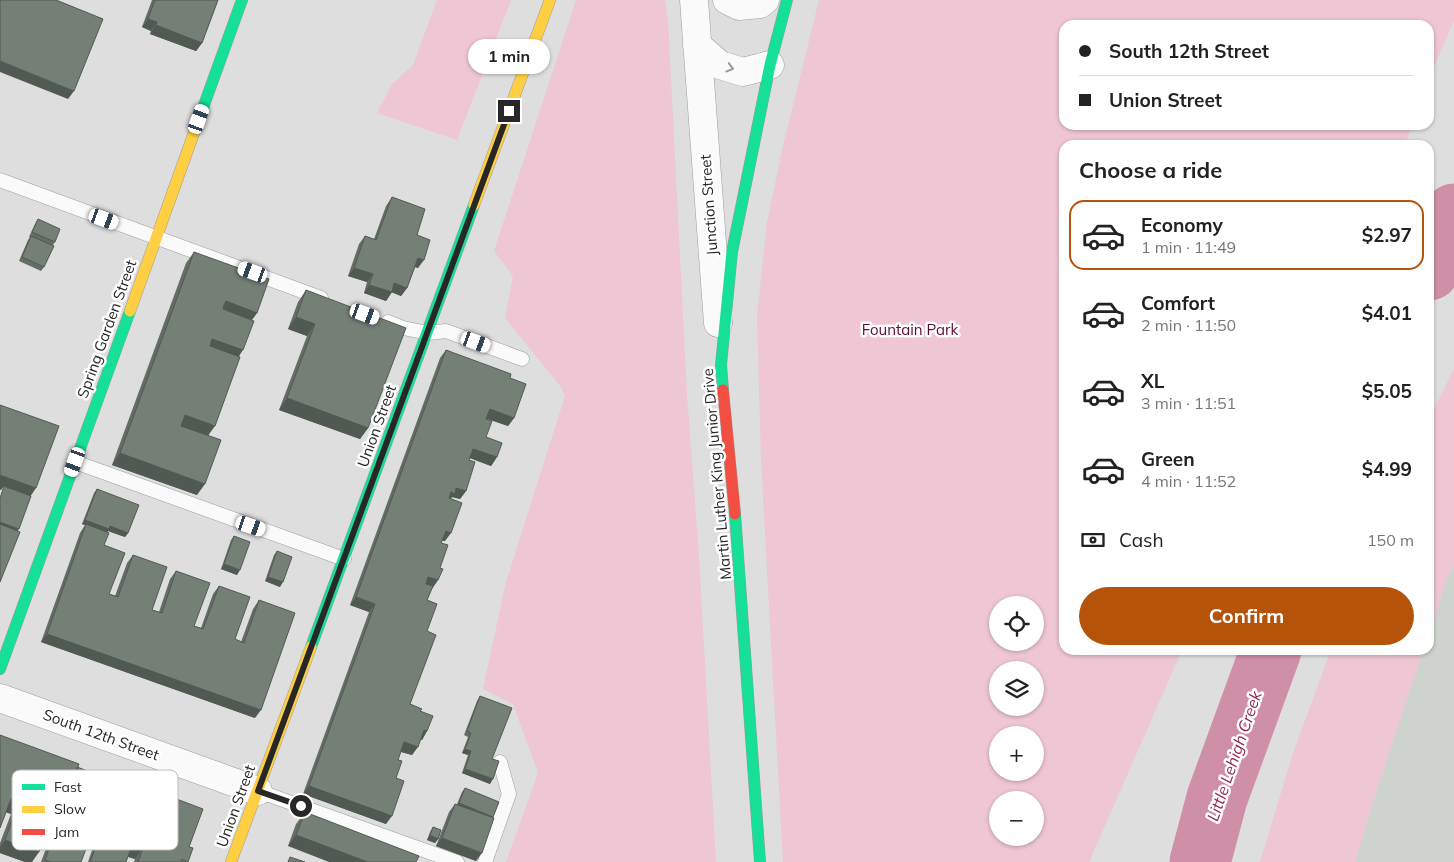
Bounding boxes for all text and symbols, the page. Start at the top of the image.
callout: 1 min [468,38,550,74]
text: South 12th Street [1109,39,1269,63]
text: 1 min [488,46,530,66]
one-way arrow [726,62,734,73]
text: Union Street [1109,88,1222,112]
route end [498,100,520,122]
car [186,102,211,136]
street label: Junction Street [695,154,722,256]
text: Choose a ride [1079,156,1222,184]
car [87,207,120,231]
icon: car [1081,213,1126,258]
text: Economy [1141,213,1223,237]
text: $2.97 [1362,223,1412,247]
text: 1 min · 11:49 [1141,237,1236,257]
street label: Spring Garden Street [73,257,140,401]
car [236,260,269,284]
icon: car [1081,291,1126,336]
text: Comfort [1141,291,1215,315]
text: $4.01 [1362,301,1412,325]
car [348,302,381,326]
text: 2 min · 11:50 [1141,315,1236,335]
park label: Fountain Park [862,320,958,339]
car [459,330,492,354]
street label: Martin Luther King Junior Drive [698,367,735,581]
icon: car [1081,369,1126,414]
text: XL [1141,369,1164,393]
text: $5.05 [1362,379,1412,403]
street label: Union Street [353,382,400,470]
text: 3 min · 11:51 [1141,393,1236,413]
car [62,445,87,479]
icon: car [1081,447,1126,492]
text: Green [1141,447,1195,471]
text: $4.99 [1362,457,1412,481]
text: 4 min · 11:52 [1141,471,1236,491]
car [234,514,267,538]
icon: cash [1079,526,1107,554]
text: Cash [1119,528,1164,552]
text: 150 m [1367,530,1414,550]
button: Confirm [1079,587,1414,645]
map controls [989,596,1044,846]
button: locate [989,596,1044,651]
button: layers [989,661,1044,716]
water label: Little Lehigh Creek [1202,688,1266,824]
street label: South 12th Street [41,705,162,764]
button: + [989,726,1044,781]
street label: Union Street [212,762,259,850]
legend [12,770,178,850]
text: Fast [54,778,82,796]
button: − [989,791,1044,846]
route start [290,795,312,817]
text: Slow [54,800,86,818]
text: Jam [54,823,79,841]

